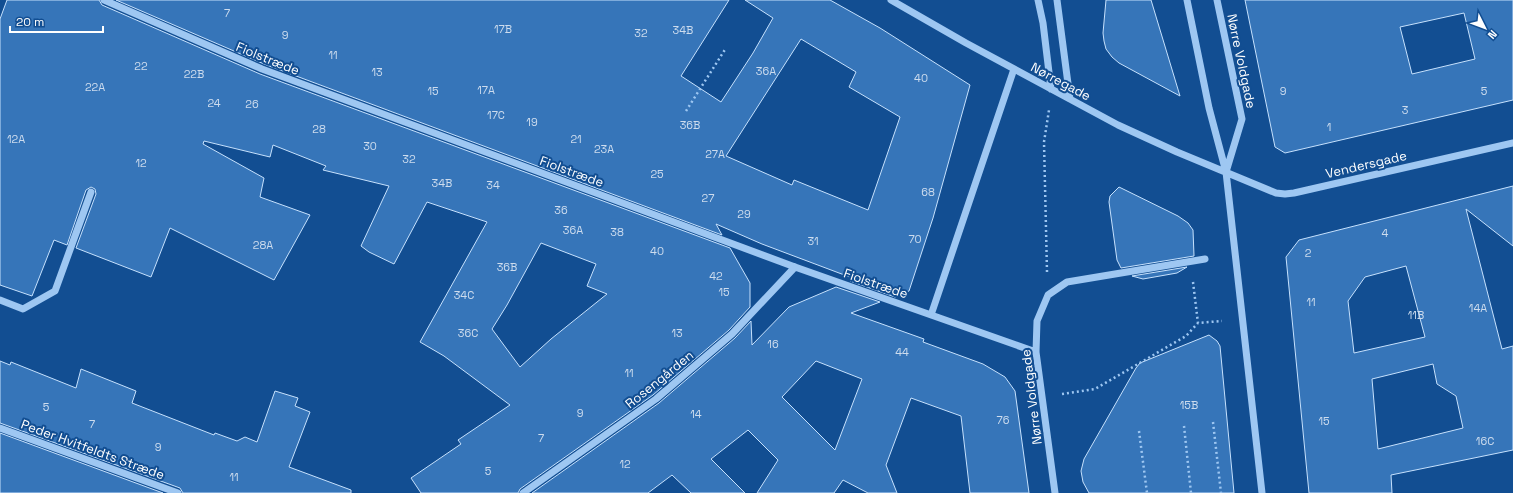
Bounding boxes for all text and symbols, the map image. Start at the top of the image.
house number: 7 [224,6,230,20]
scale bar [10,8,103,34]
north arrow [1465,8,1505,48]
street label: Nørre Voldgade [1223,12,1260,110]
text: 20 m [16,14,44,30]
house number: 17B [494,22,512,36]
house number: 34B [673,23,693,37]
house number: 32 [634,26,648,40]
text: N [1485,27,1500,42]
house number: 9 [282,28,289,42]
street label: Fiolstræde [234,38,302,79]
house number: 11 [328,48,338,62]
house number: 22 [134,59,148,73]
street label: Nørregade [1028,59,1094,104]
house number: 36A [756,64,776,78]
house number: 13 [371,65,383,79]
house number: 22B [184,67,204,81]
house number: 40 [914,71,928,85]
house number: 22A [85,80,105,94]
house number: 17A [477,83,495,97]
house number: 15 [427,84,439,98]
house number: 9 [1280,84,1287,98]
house number: 5 [1481,84,1488,98]
house number: 24 [207,96,221,110]
house number: 26 [245,97,259,111]
house number: 3 [1402,103,1409,117]
house number: 17C [487,108,505,122]
house number: 19 [526,115,538,129]
house number: 36B [680,118,700,132]
house number: 1 [1327,120,1331,134]
house number: 28 [312,122,326,136]
house number: 12A [7,132,25,146]
house number: 21 [570,132,582,146]
house number: 30 [363,139,377,153]
house number: 23A [594,142,614,156]
house number: 27A [705,147,725,161]
street label: Vendersgade [1324,147,1408,182]
house number: 32 [402,152,416,166]
street label: Fiolstræde [537,152,606,191]
house number: 12 [135,156,147,170]
house number: 25 [650,167,664,181]
house number: 34B [432,176,452,190]
house number: 34 [486,178,500,192]
house number: 68 [921,185,935,199]
house number: 27 [702,191,714,205]
house number: 36 [554,203,568,217]
house number: 29 [737,207,751,221]
house number: 36A [563,223,583,237]
house number: 38 [610,225,624,239]
house number: 4 [1382,226,1389,240]
house number: 70 [908,232,922,246]
house number: 31 [807,234,819,248]
house number: 28A [253,238,273,252]
house number: 40 [650,244,664,258]
house number: 2 [1305,246,1312,260]
house number: 36B [497,260,517,274]
street label: Fiolstræde [841,265,910,302]
house number: 42 [709,269,723,283]
house number: 15 [718,285,730,299]
house number: 34C [454,288,474,302]
house number: 11 [1306,295,1316,309]
house number: 14A [1469,301,1487,315]
house number: 11B [1408,308,1424,322]
house number: 36C [458,326,478,340]
house number: 13 [671,326,683,340]
house number: 16 [767,337,779,351]
house number: 44 [895,345,909,359]
street label: Rosengården [622,347,697,412]
street label: Nørre Voldgade [1017,348,1046,446]
house number: 11 [624,366,634,380]
house number: 15B [1180,398,1198,412]
house number: 5 [43,400,50,414]
house number: 9 [577,406,584,420]
house number: 14 [690,407,702,421]
house number: 76 [997,413,1010,427]
house number: 15 [1318,414,1330,428]
street label: Peder Hvitfeldts Stræde [19,416,167,483]
house number: 7 [89,417,95,431]
house number: 7 [538,431,544,445]
house number: 16C [1476,434,1494,448]
house number: 9 [155,440,162,454]
house number: 12 [619,457,631,471]
house number: 5 [485,464,492,478]
house number: 11 [229,470,239,484]

